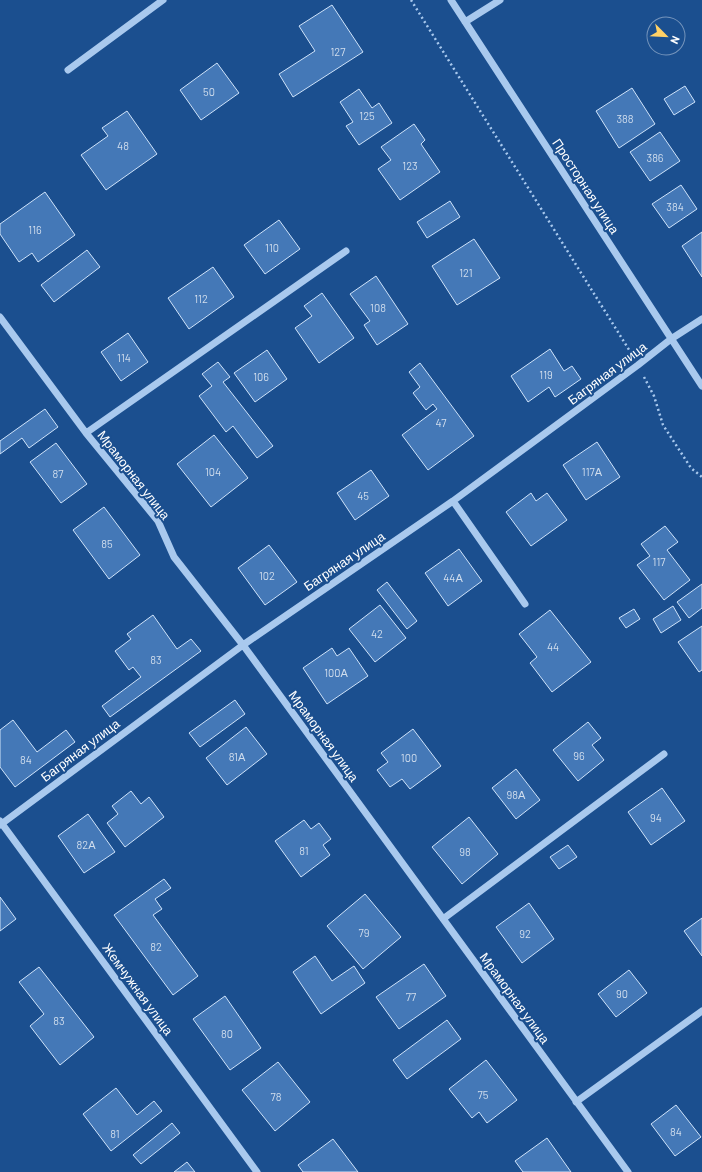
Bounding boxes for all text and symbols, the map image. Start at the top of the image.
north arrow [646,16,686,56]
text: N [668,34,683,46]
house number: 127 [331,45,345,58]
house number: 50 [203,85,215,98]
house number: 125 [359,109,375,122]
house number: 388 [616,112,634,125]
street label: Просторная улица [549,135,623,237]
house number: 48 [117,139,129,152]
house number: 386 [646,151,664,164]
house number: 123 [402,159,418,172]
house number: 384 [666,200,684,213]
house number: 116 [28,223,42,236]
house number: 110 [265,241,279,254]
house number: 121 [459,266,473,279]
house number: 112 [194,292,208,305]
house number: 108 [370,301,386,314]
street label: Багряная улица [564,338,650,408]
house number: 114 [117,351,131,364]
house number: 119 [539,368,553,381]
house number: 106 [253,370,269,383]
house number: 47 [436,416,446,429]
street label: Мраморная улица [94,427,174,523]
house number: 104 [205,465,221,478]
house number: 117А [582,465,603,478]
house number: 87 [53,467,63,480]
house number: 45 [357,489,369,502]
street label: Багряная улица [300,528,388,594]
house number: 85 [101,537,113,550]
house number: 117 [653,555,665,568]
house number: 102 [259,569,275,582]
house number: 44А [443,571,463,584]
house number: 42 [371,627,383,640]
house number: 44 [547,640,559,653]
house number: 83 [150,653,162,666]
house number: 100А [324,666,348,679]
street label: Мраморная улица [286,687,363,785]
street label: Багряная улица [37,715,123,785]
house number: 96 [573,749,585,762]
house number: 81А [229,750,246,763]
house number: 100 [401,751,417,764]
house number: 84 [20,753,32,766]
house number: 98А [507,788,526,801]
house number: 94 [650,811,662,824]
house number: 82А [77,838,96,851]
house number: 81 [299,844,309,857]
house number: 98 [459,845,471,858]
house number: 79 [359,926,370,939]
house number: 92 [519,927,531,940]
street label: Жемчужная улица [99,940,177,1039]
house number: 82 [150,940,162,953]
street label: Мраморная улица [477,949,554,1047]
house number: 90 [616,987,628,1000]
house number: 77 [406,990,416,1003]
house number: 83 [53,1014,65,1027]
house number: 80 [221,1027,233,1040]
house number: 75 [478,1088,489,1101]
house number: 78 [271,1090,282,1103]
house number: 84 [670,1125,682,1138]
house number: 81 [110,1127,120,1140]

